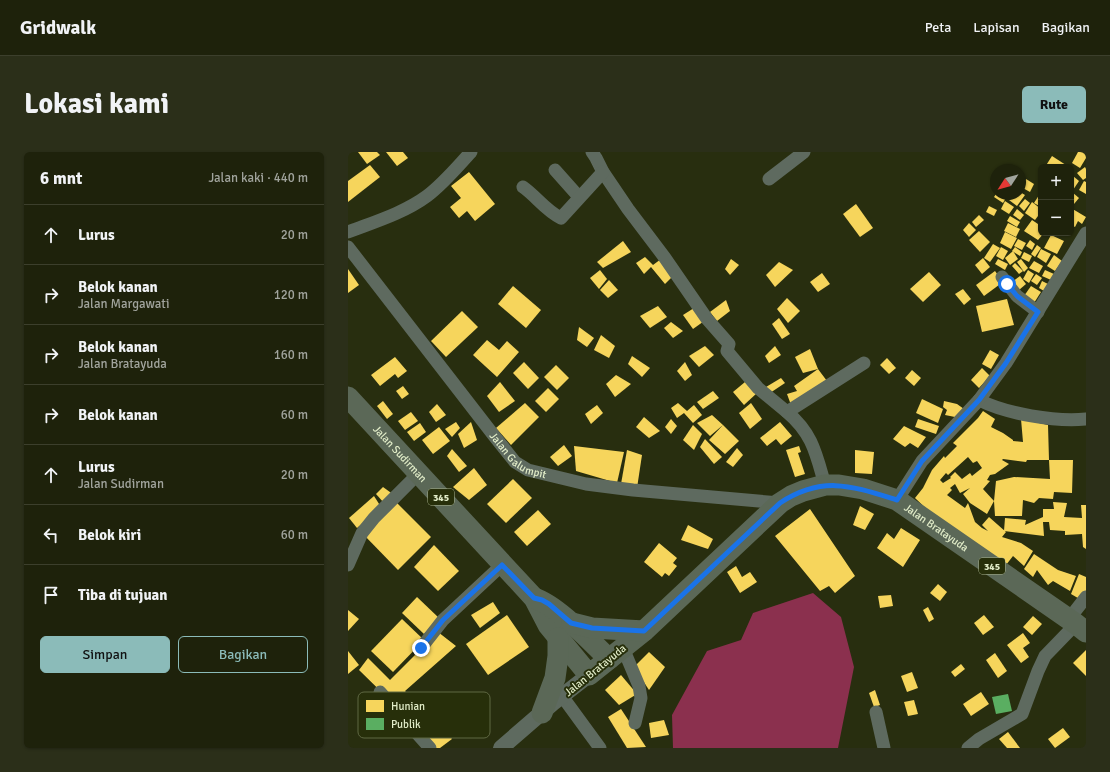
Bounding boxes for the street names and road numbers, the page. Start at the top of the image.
street label: Jalan Sudirman [370,423,429,485]
street label: Jalan Galumpit [487,430,548,481]
road number: 345 [428,489,454,505]
street label: Jalan Bratayuda [901,501,971,555]
road number: 345 [979,558,1005,574]
street label: Jalan Bratayuda [562,641,629,699]

